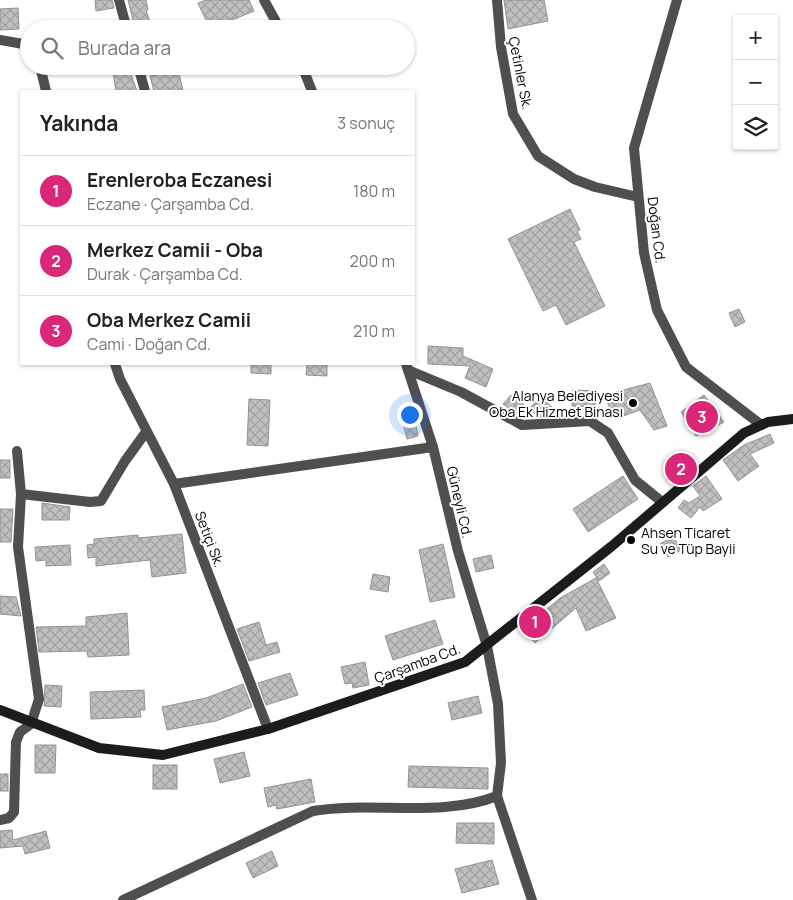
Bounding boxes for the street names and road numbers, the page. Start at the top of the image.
street label: Çetinler Sk. [505,35,537,111]
street label: Doğan Cd. [644,196,670,264]
street label: Güneyli Cd. [443,464,477,540]
street label: Setiçi Sk. [191,508,229,570]
street label: Çarşamba Cd. [371,639,463,687]

